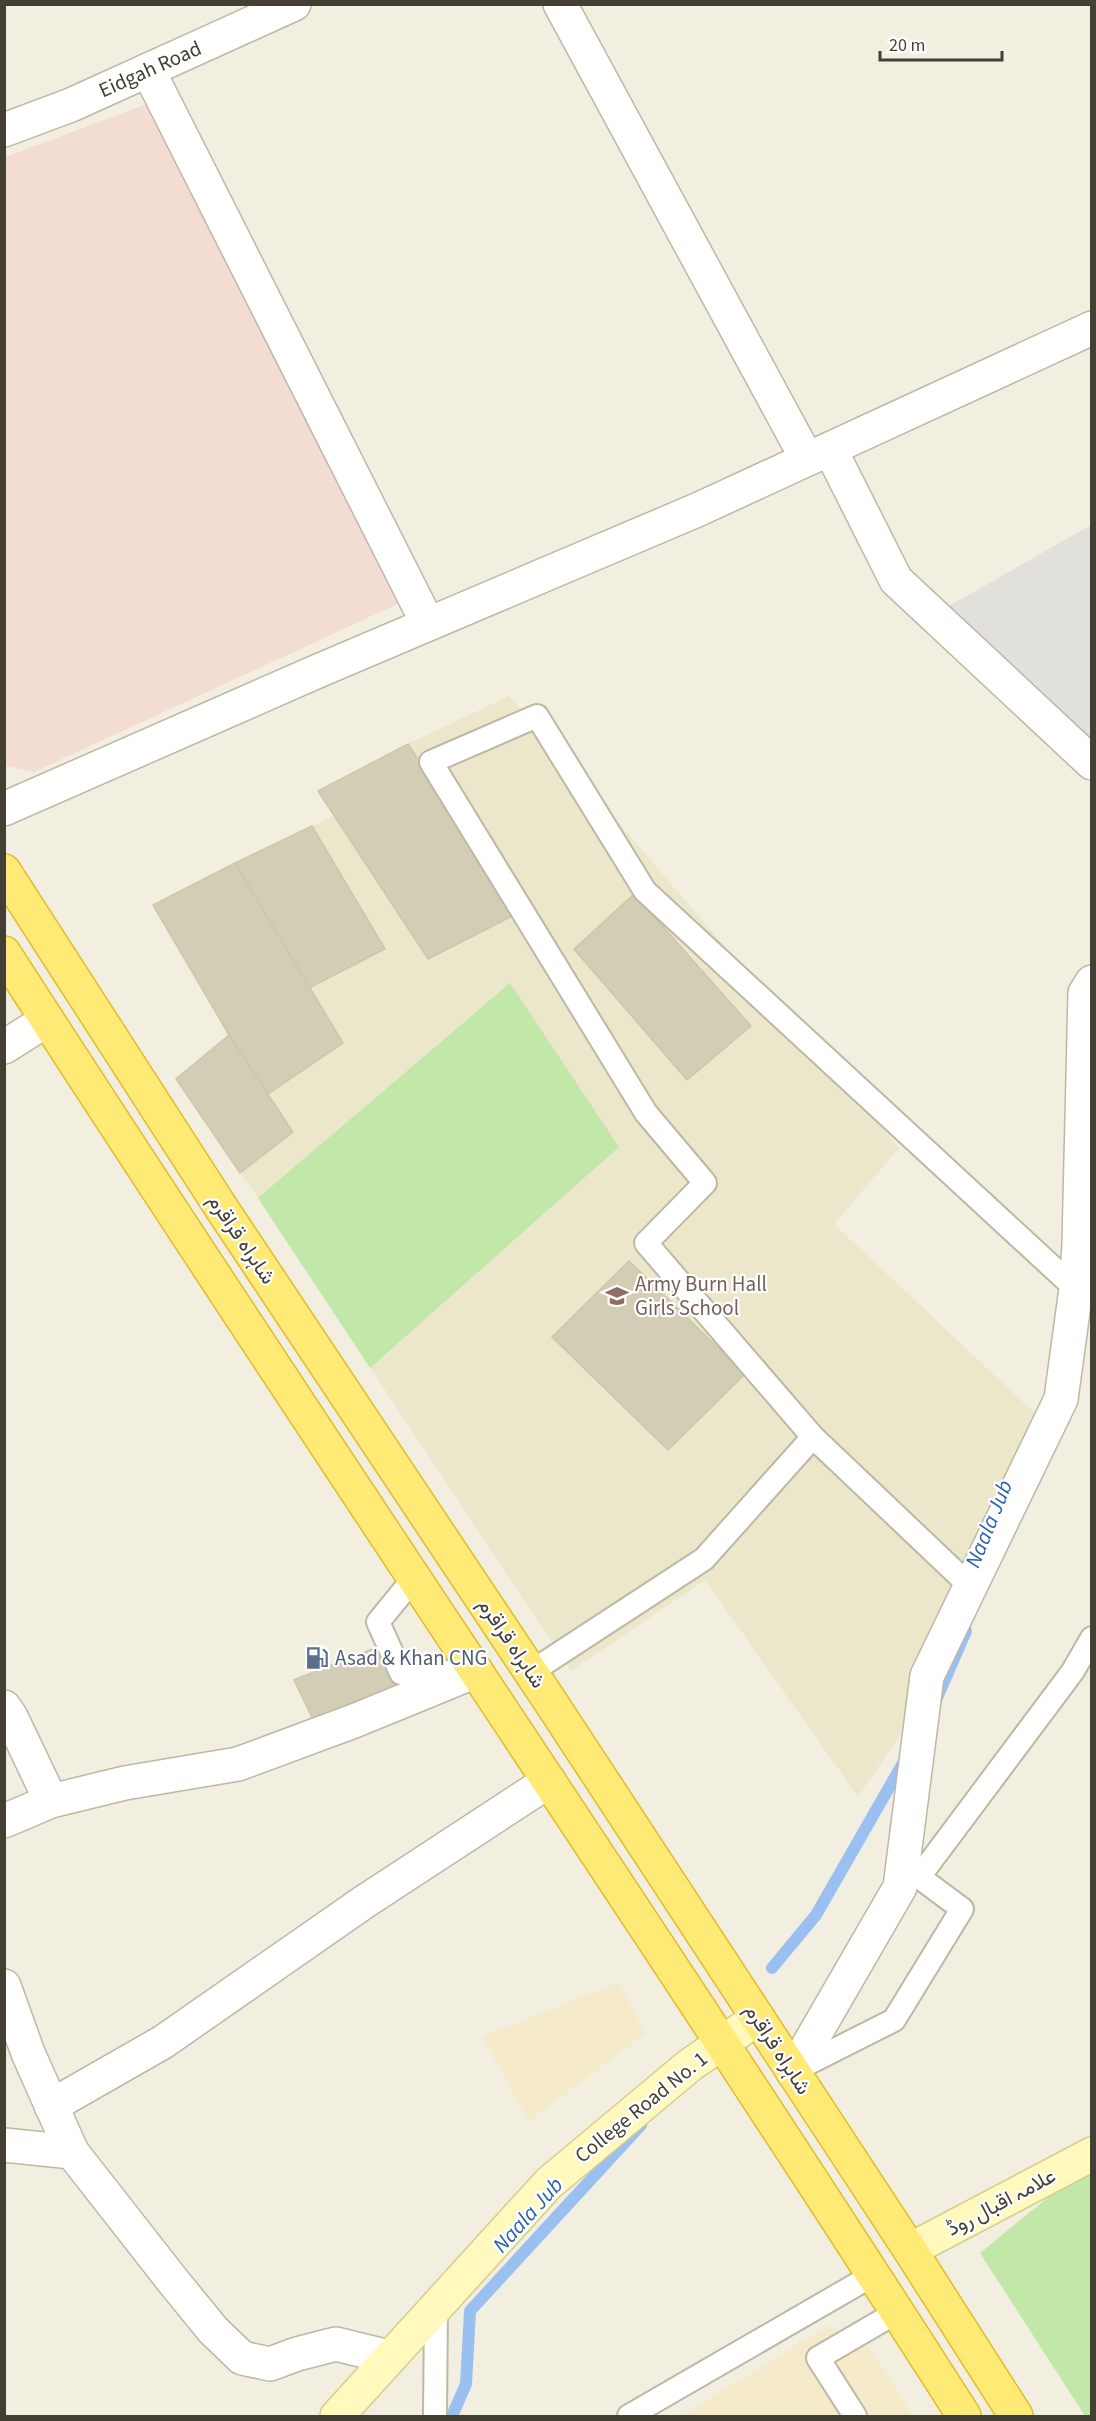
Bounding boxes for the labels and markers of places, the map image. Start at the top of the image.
place label: Army Burn Hall Girls School [635,1269,767,1323]
school or university icon: Army Burn Hall Girls School [604,1283,630,1309]
place label: Asad & Khan CNG [335,1643,488,1673]
fuel station icon: Asad & Khan CNG [304,1645,330,1671]

